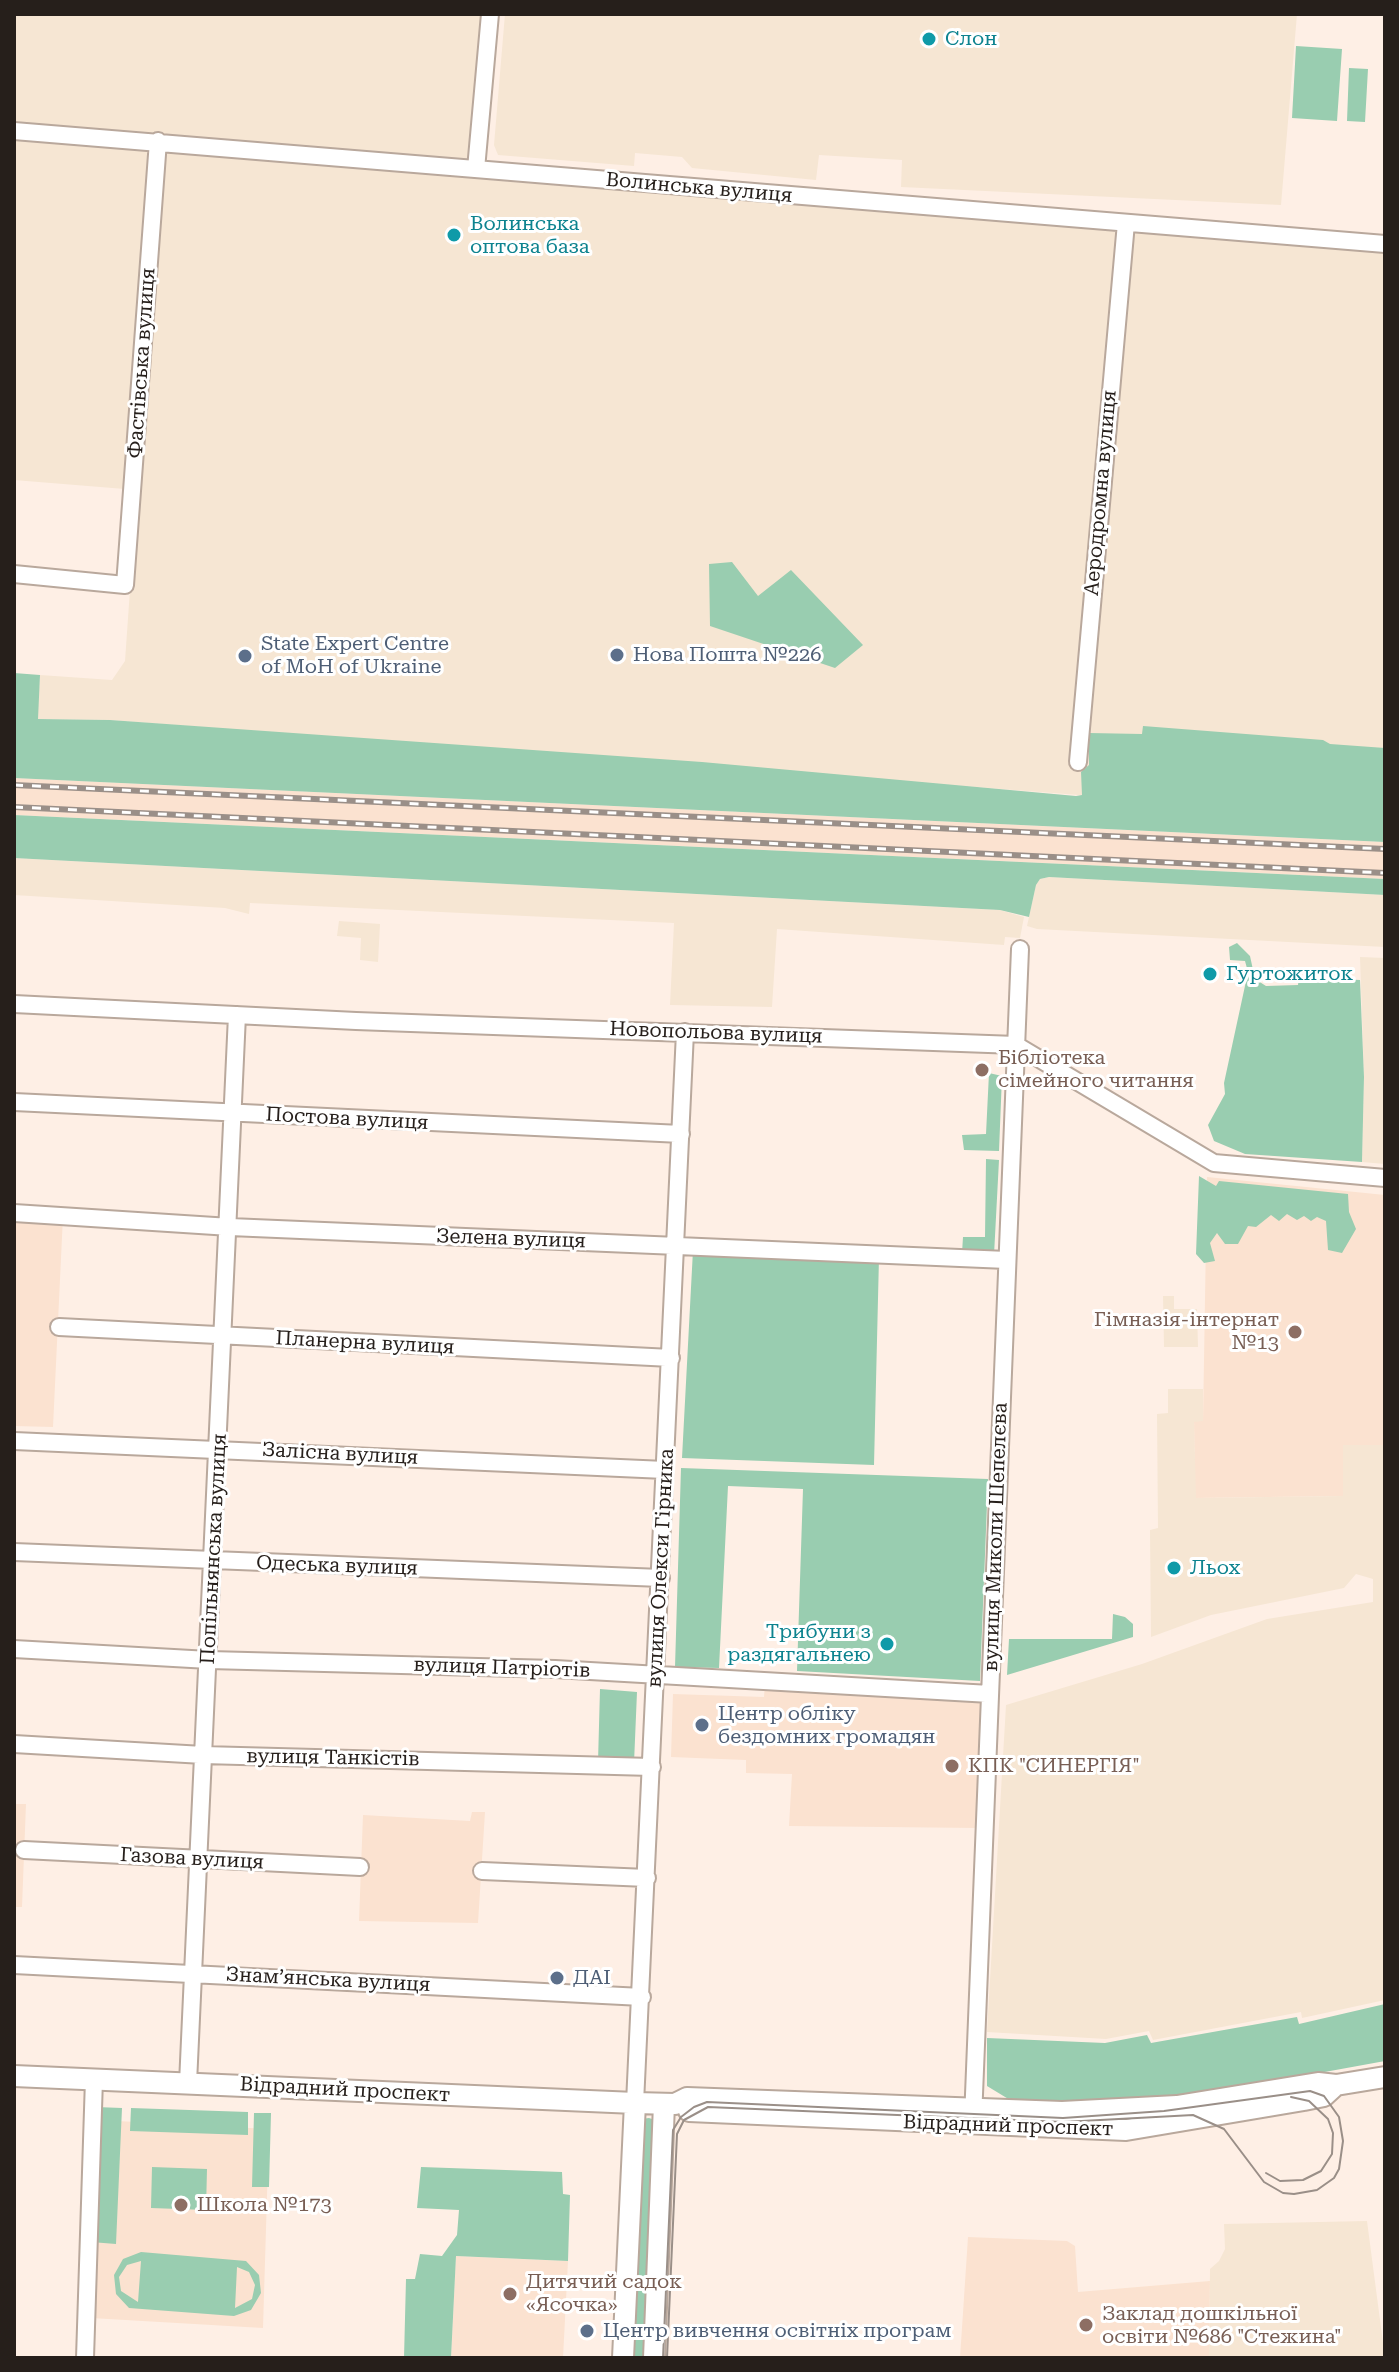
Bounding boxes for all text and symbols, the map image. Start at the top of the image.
place label: Слон [945,27,997,51]
marker: Слон [920,30,938,48]
street label: Волинська вулиця [605,168,793,208]
place label: Волинська оптова база [470,212,590,259]
marker: Волинська оптова база [445,226,463,244]
street label: Фастівська вулиця [123,267,161,459]
street label: Аеродромна вулиця [1080,389,1122,597]
place label: State Expert Centre of MoH of Ukraine [261,632,449,679]
place label: Нова Пошта №226 [633,643,821,667]
marker: Нова Пошта №226 [608,646,626,664]
marker: State Expert Centre of MoH of Ukraine [236,647,254,665]
place label: Гуртожиток [1226,962,1353,986]
marker: Гуртожиток [1201,965,1219,983]
street label: Новопольова вулиця [609,1017,823,1049]
place label: Бібліотека сімейного читання [998,1046,1194,1093]
marker: Бібліотека сімейного читання [973,1061,991,1079]
street label: Постова вулиця [265,1103,429,1135]
street label: Зелена вулиця [436,1224,586,1254]
place label: Гімназія-інтернат №13 [1094,1308,1279,1355]
marker: Гімназія-інтернат №13 [1286,1323,1304,1341]
street label: Планерна вулиця [275,1326,455,1360]
street label: вулиця Миколи Шепелєва [979,1402,1013,1672]
street label: Попільнянська вулиця [196,1433,232,1665]
street label: Залісна вулиця [261,1438,419,1470]
street label: вулиця Олекси Гірника [643,1448,679,1688]
street label: Одеська вулиця [256,1551,418,1581]
place label: Льох [1190,1556,1240,1580]
marker: Льох [1165,1559,1183,1577]
place label: Трибуни з раздягальнею [727,1620,871,1667]
marker: Трибуни з раздягальнею [878,1635,896,1653]
street label: вулиця Патріотів [413,1653,591,1683]
place label: Центр обліку бездомних громадян [718,1702,935,1749]
marker: Центр обліку бездомних громадян [693,1716,711,1734]
street label: вулиця Танкістів [246,1744,420,1772]
place label: КПК "СИНЕРГІЯ" [968,1754,1140,1778]
marker: КПК "СИНЕРГІЯ" [943,1757,961,1775]
street label: Газова вулиця [119,1843,265,1875]
street label: Знамʼянська вулиця [225,1963,431,1997]
place label: ДАІ [573,1966,611,1990]
marker: ДАІ [548,1969,566,1987]
street label: Відрадний проспект [239,2073,451,2107]
street label: Відрадний проспект [902,2110,1114,2142]
place label: Школа №173 [197,2193,332,2217]
marker: Школа №173 [172,2196,190,2214]
place label: Дитячий садок «Ясочка» [526,2270,682,2317]
marker: Дитячий садок «Ясочка» [501,2285,519,2303]
place label: Заклад дошкільної освіти №686 "Стежина" [1102,2302,1342,2349]
marker: Заклад дошкільної освіти №686 "Стежина" [1077,2316,1095,2334]
place label: Центр вивчення освітніх програм [603,2319,952,2343]
marker: Центр вивчення освітніх програм [578,2322,596,2340]

